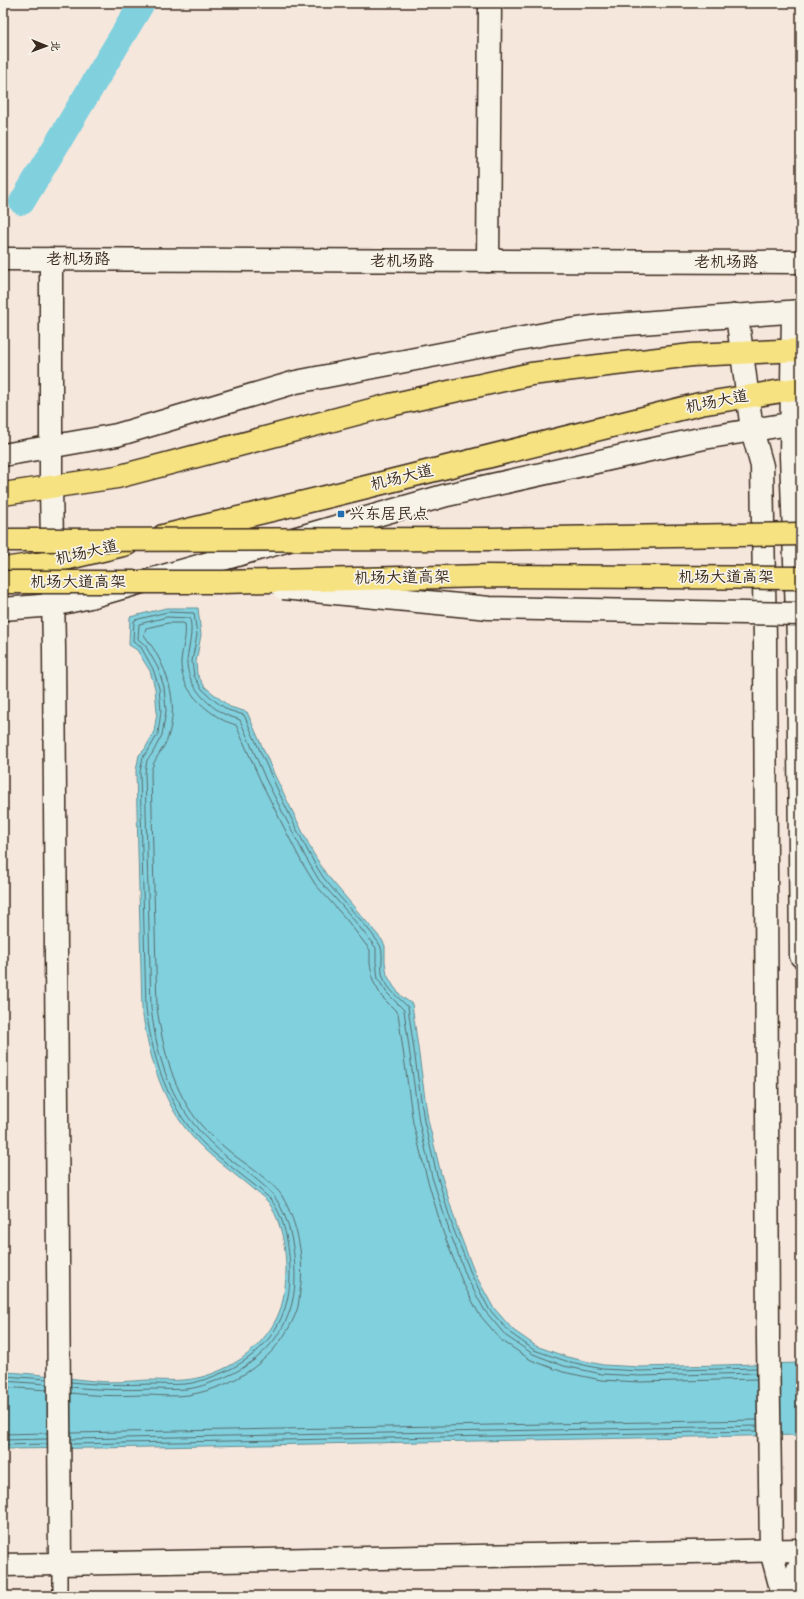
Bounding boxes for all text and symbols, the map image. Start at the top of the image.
north arrow [26,26,66,66]
text: 北 [48,41,62,52]
street label: 老机场路 [46,249,110,270]
street label: 老机场路 [370,251,434,272]
street label: 老机场路 [694,252,758,273]
street label: 机场大道 [684,386,750,418]
street label: 机场大道 [368,460,436,496]
place label: 兴东居民点 [349,504,429,525]
marker: 兴东居民点 [336,509,346,519]
street label: 机场大道 [53,536,121,570]
street label: 机场大道高架 [354,567,450,589]
street label: 机场大道高架 [678,567,774,588]
street label: 机场大道高架 [30,572,126,593]

